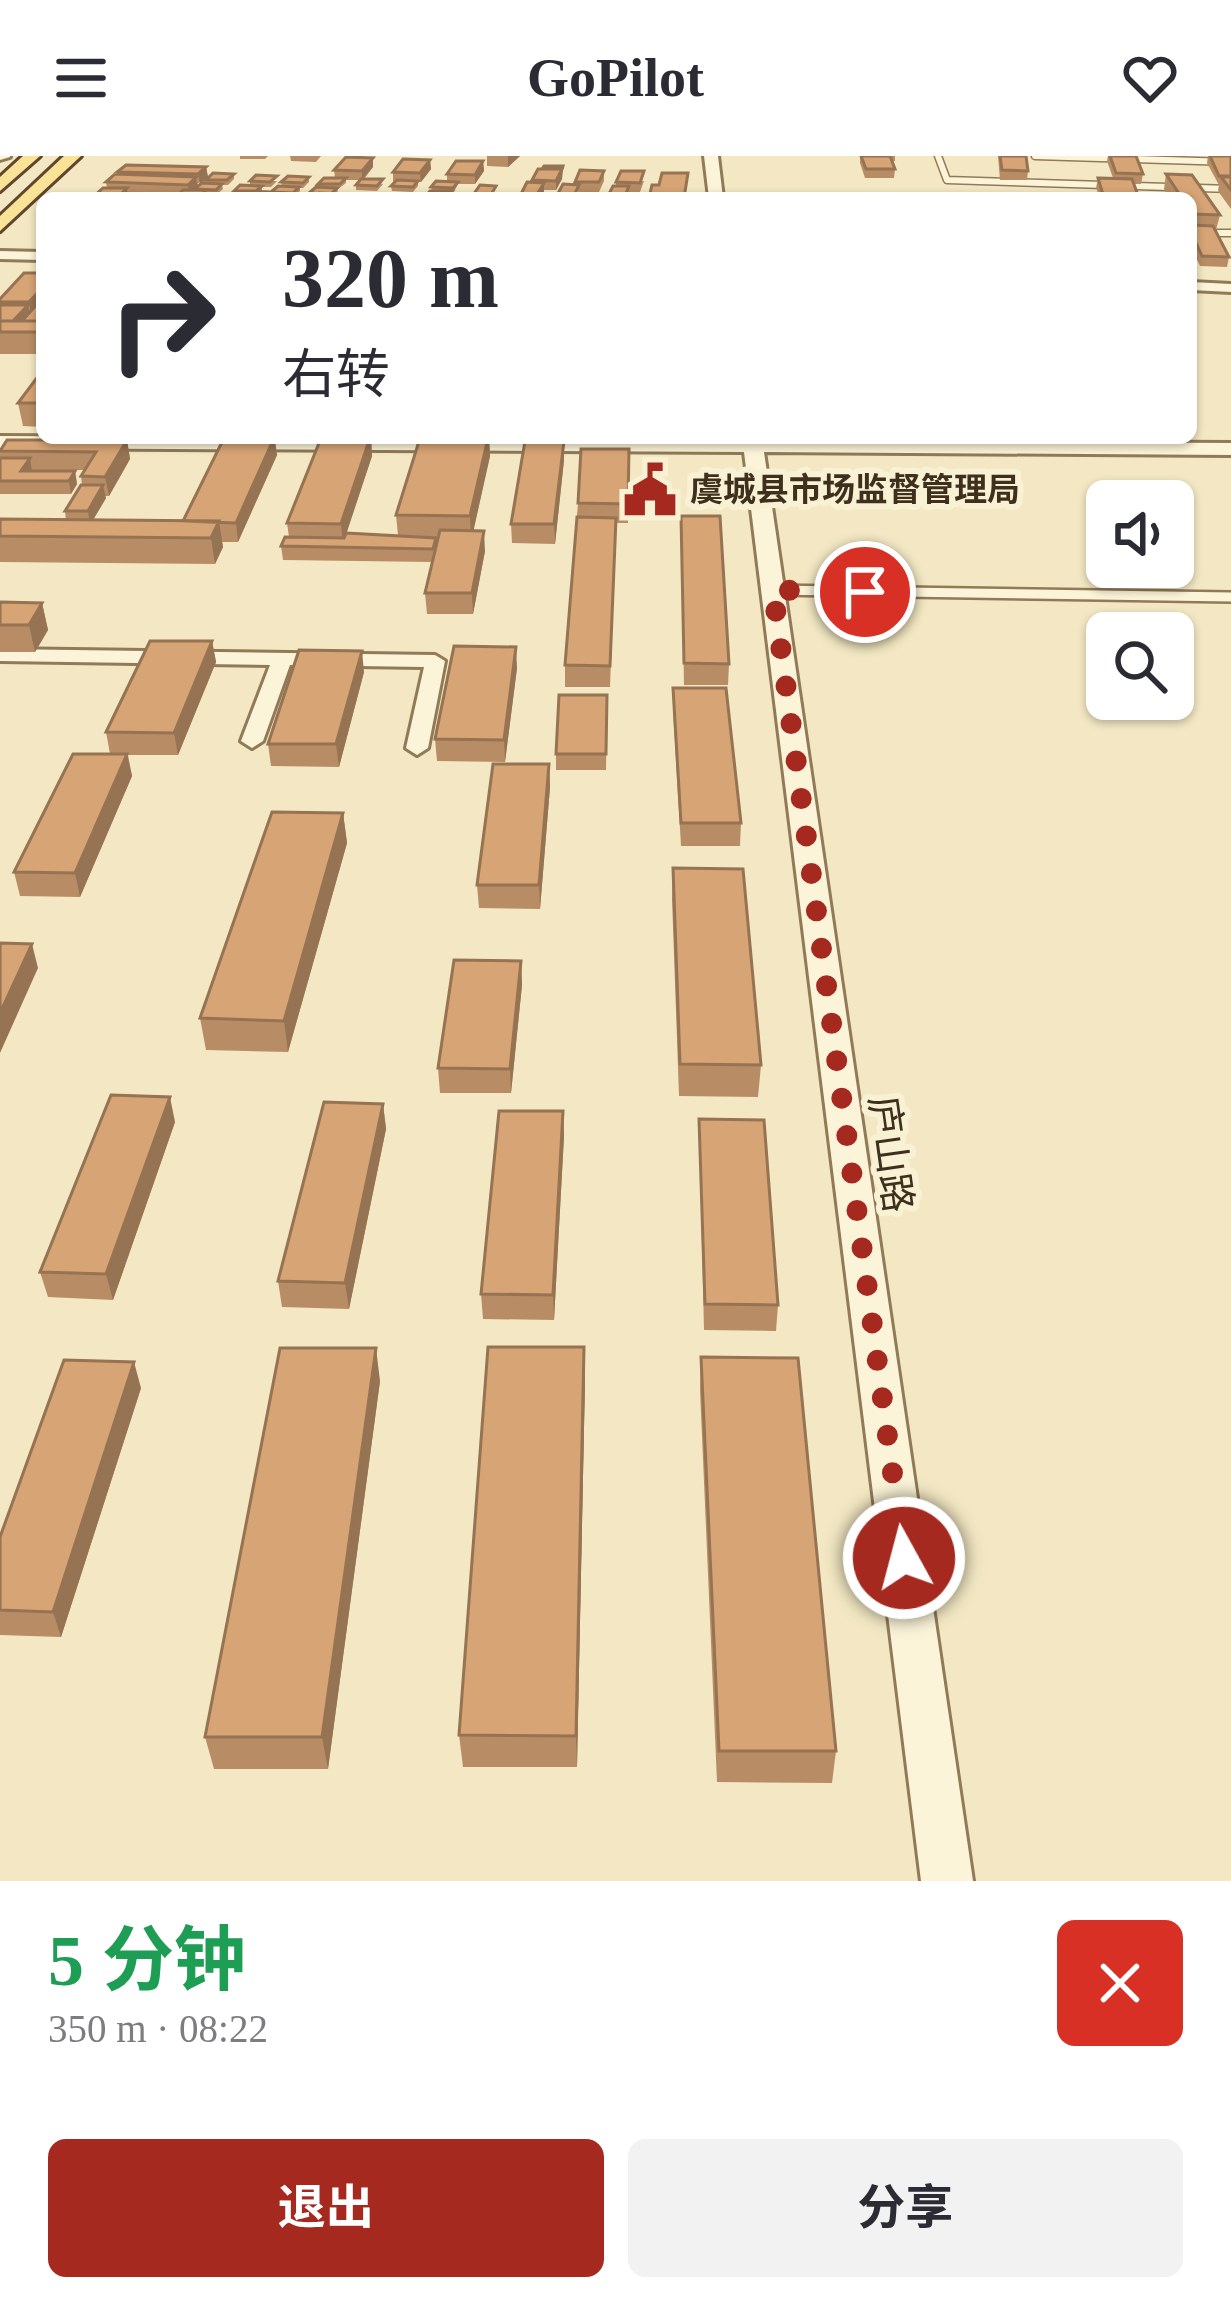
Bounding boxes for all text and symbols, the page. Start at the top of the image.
icon: menu [48,45,114,111]
icon: heart [1117,45,1183,111]
text: GoPilot [527,48,704,108]
text: 320 m [282,232,499,325]
icon: right [84,240,240,396]
text: 右转 [282,345,390,405]
public building icon: 虞城县市场监督管理局 [621,461,679,519]
place label: 虞城县市场监督管理局 [690,472,1020,508]
map controls [1086,480,1194,720]
button: sound [1086,480,1194,588]
pin [814,541,916,643]
icon: arrive [832,559,898,625]
button: search [1086,612,1194,720]
street label: 庐山路 [862,1093,920,1215]
position arrow [841,1495,967,1621]
button: close [1057,1920,1183,2046]
text: 5 分钟 [48,1921,246,2001]
text: 350 m · 08:22 [48,2007,268,2050]
button: 退出 [48,2139,604,2277]
button: 分享 [628,2139,1183,2277]

